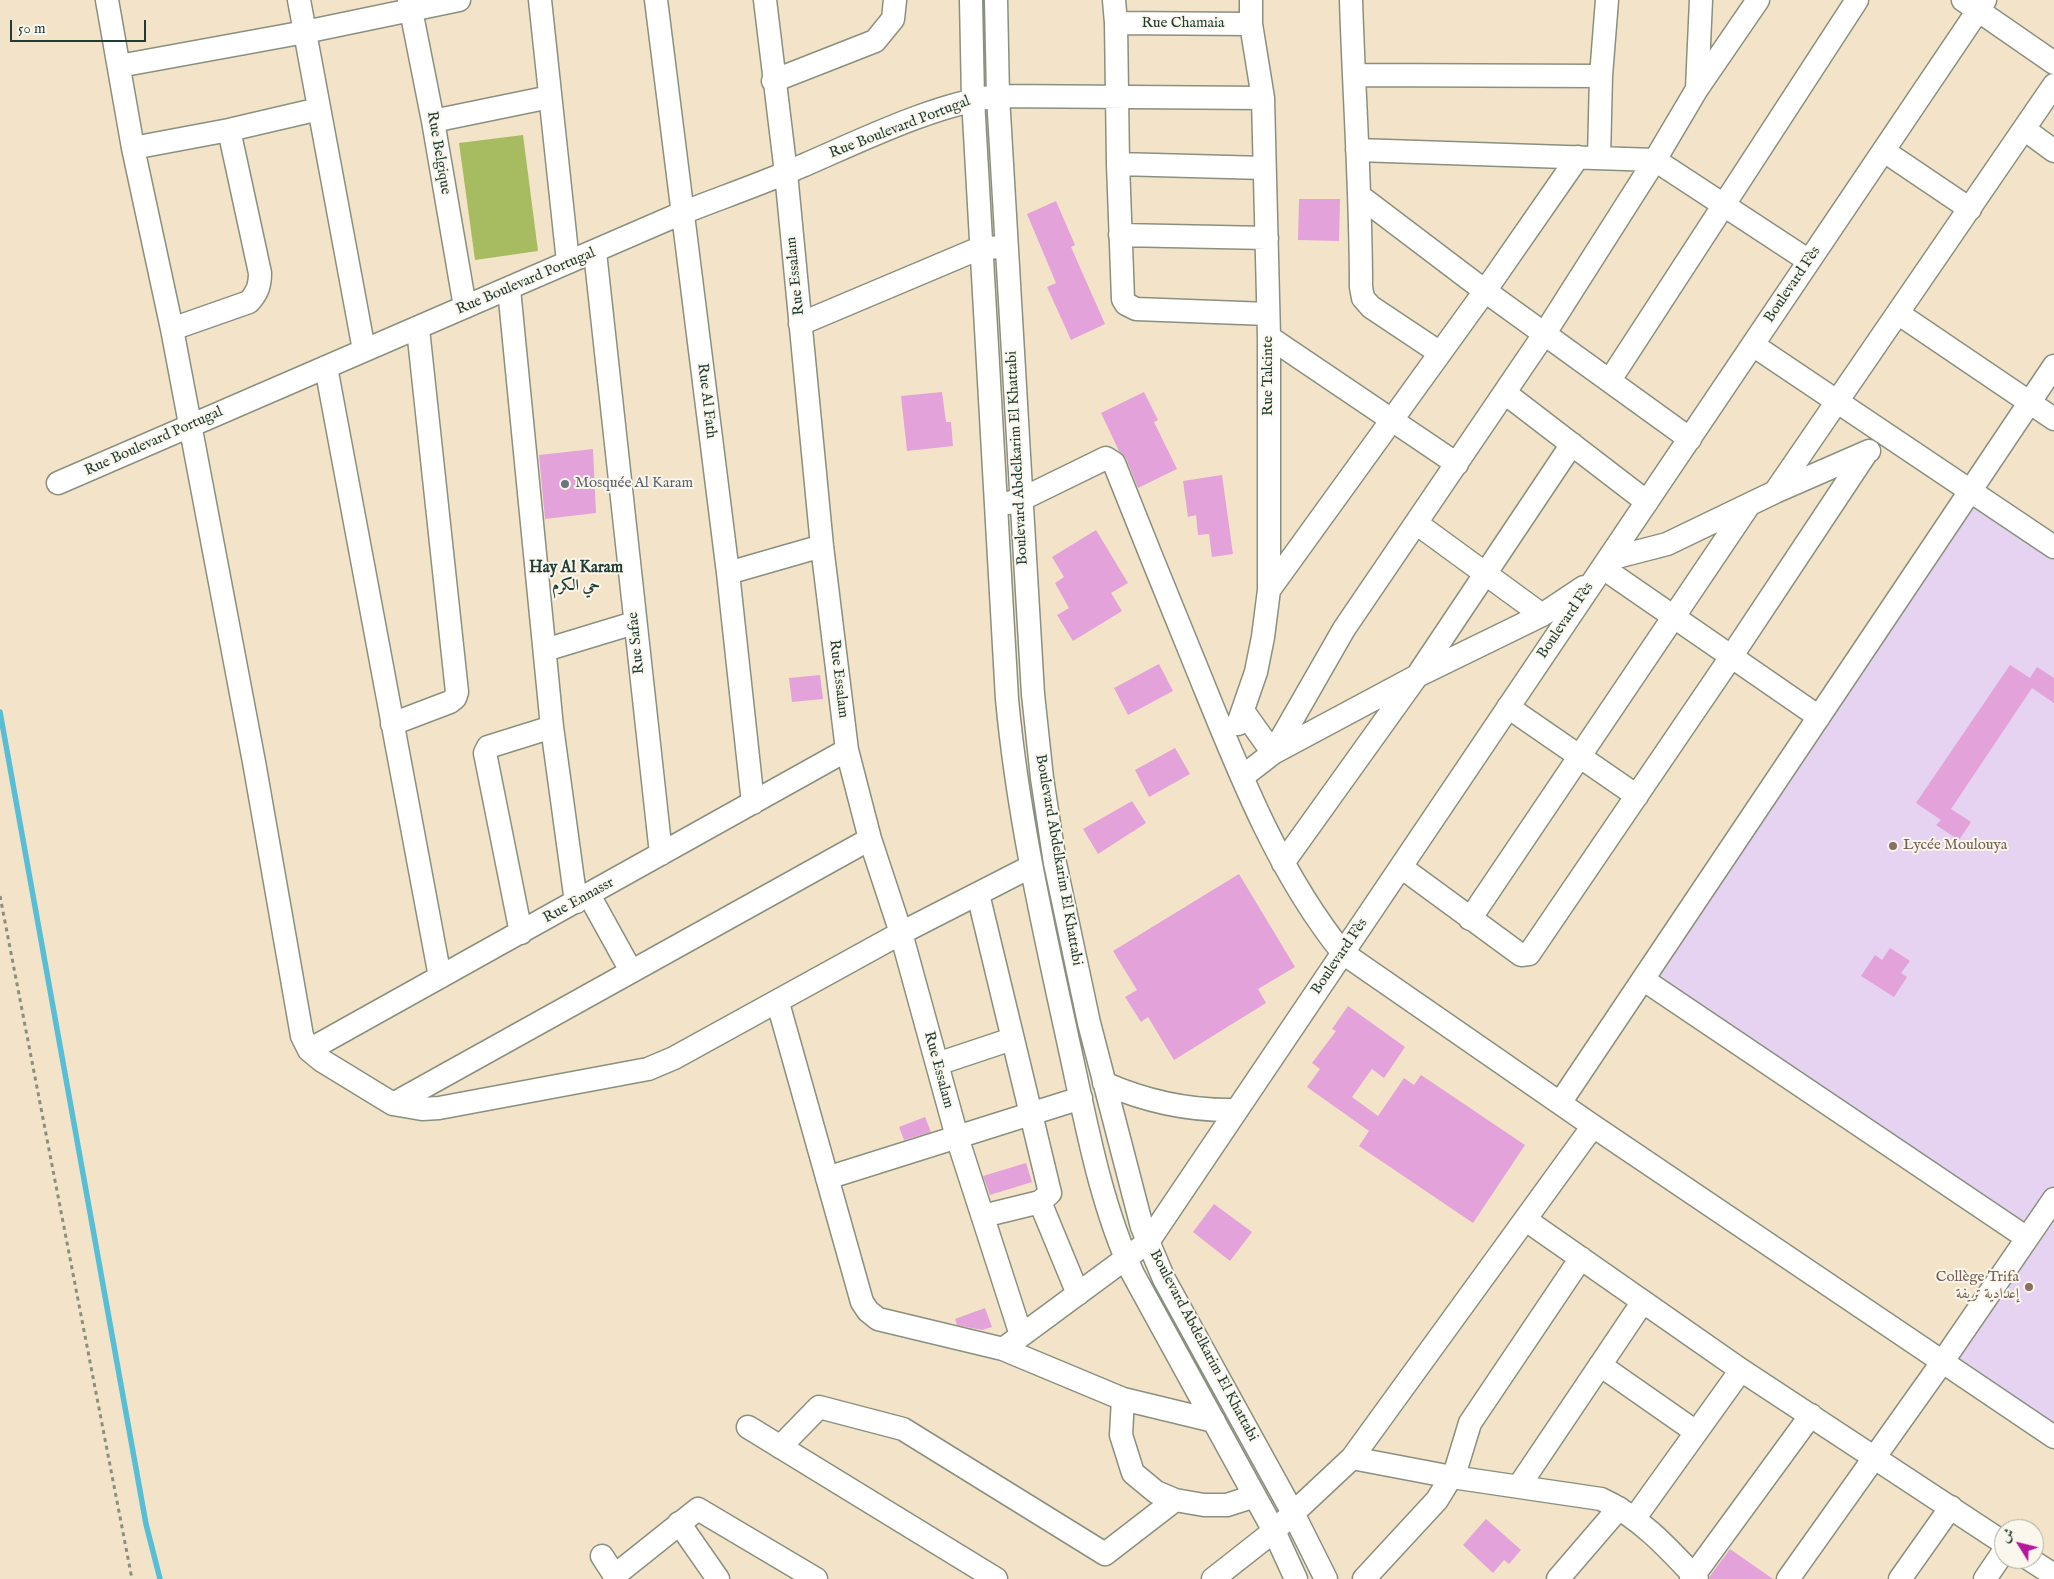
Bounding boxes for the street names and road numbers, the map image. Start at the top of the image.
street label: Rue Chamaia [1141,15,1225,33]
street label: Rue Boulevard Portugal [827,93,973,163]
street label: Rue Belgique [422,110,454,196]
street label: Rue Essalam [783,236,809,316]
street label: Boulevard Fès [1761,243,1825,327]
street label: Rue Boulevard Portugal [454,245,598,319]
street label: Rue Talcinte [1260,336,1278,416]
street label: Boulevard Abdelkarim El Khattabi [1003,350,1033,566]
street label: Rue Al Fath [692,362,720,440]
street label: Rue Boulevard Portugal [82,403,226,481]
street label: Boulevard Fès [1534,579,1598,663]
street label: Rue Safae [625,611,649,675]
street label: Rue Essalam [824,639,852,719]
street label: Boulevard Abdelkarim El Khattabi [1031,753,1085,967]
street label: Rue Ennassr [540,874,618,928]
street label: Boulevard Fès [1308,915,1372,999]
street label: Rue Essalam [919,1030,957,1110]
street label: Boulevard Abdelkarim El Khattabi [1145,1247,1261,1445]

